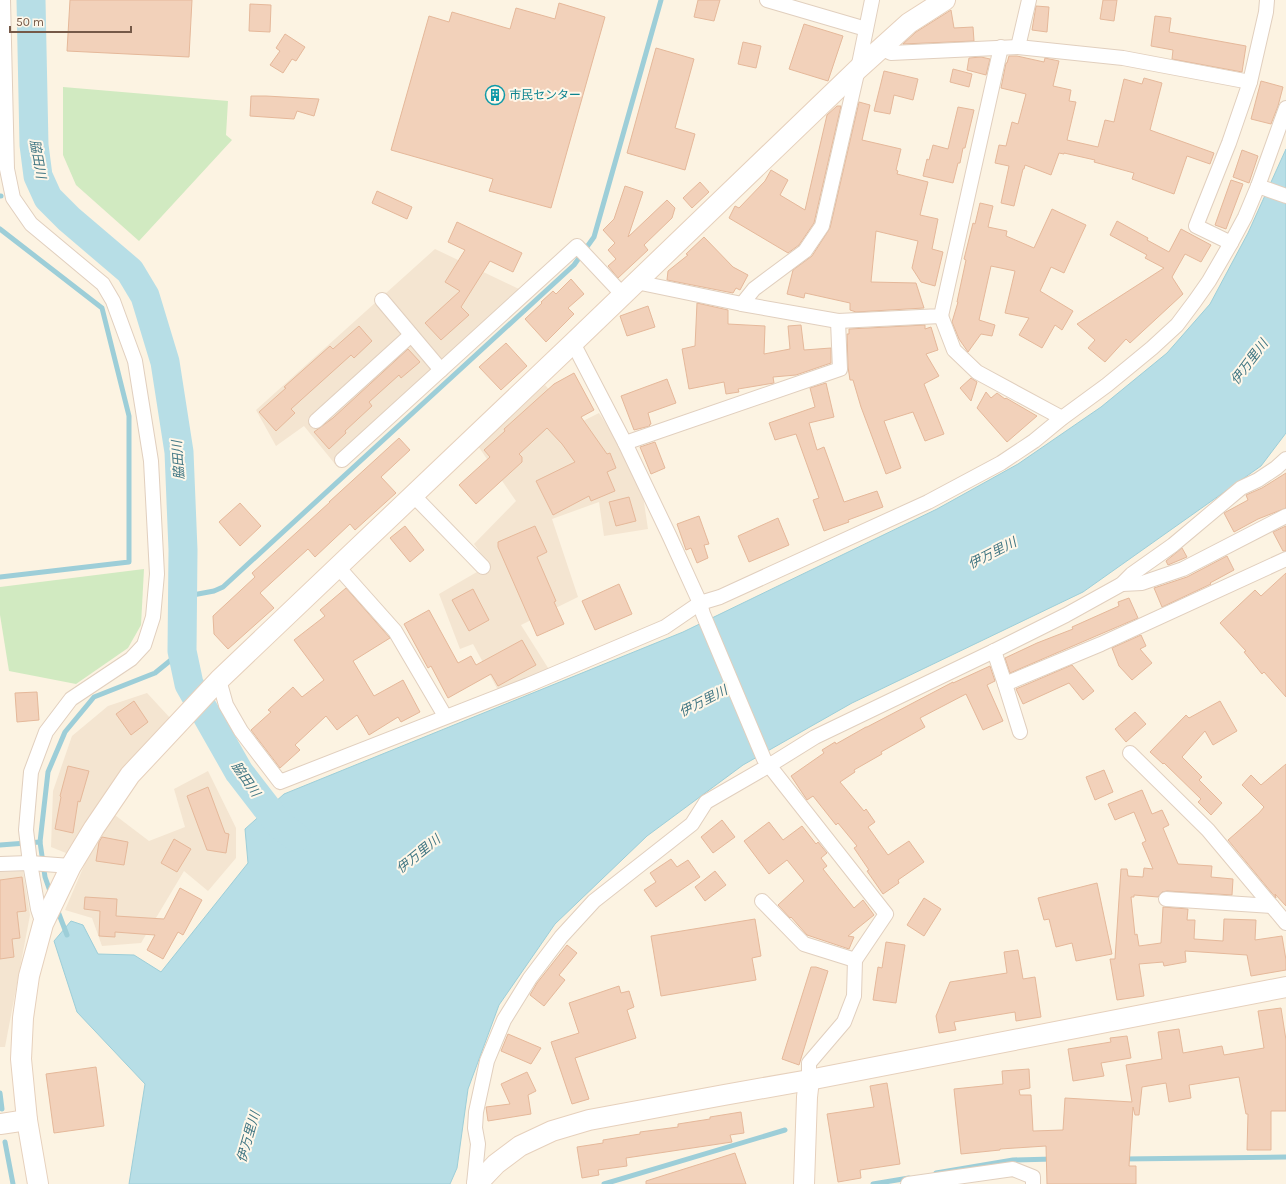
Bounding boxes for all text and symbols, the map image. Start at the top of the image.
scale bar [10,8,131,34]
text: 50 m [16,15,44,29]
building icon: 市民センター [484,84,506,106]
place label: 市民センター [509,88,581,102]
water label: 脇田川 [27,138,49,181]
water label: 伊万里川 [1227,335,1272,387]
water label: 脇田川 [169,438,187,480]
water label: 伊万里川 [965,534,1020,571]
water label: 伊万里川 [676,682,731,719]
water label: 脇田川 [229,759,264,801]
water label: 伊万里川 [393,831,444,876]
water label: 伊万里川 [234,1108,263,1164]

